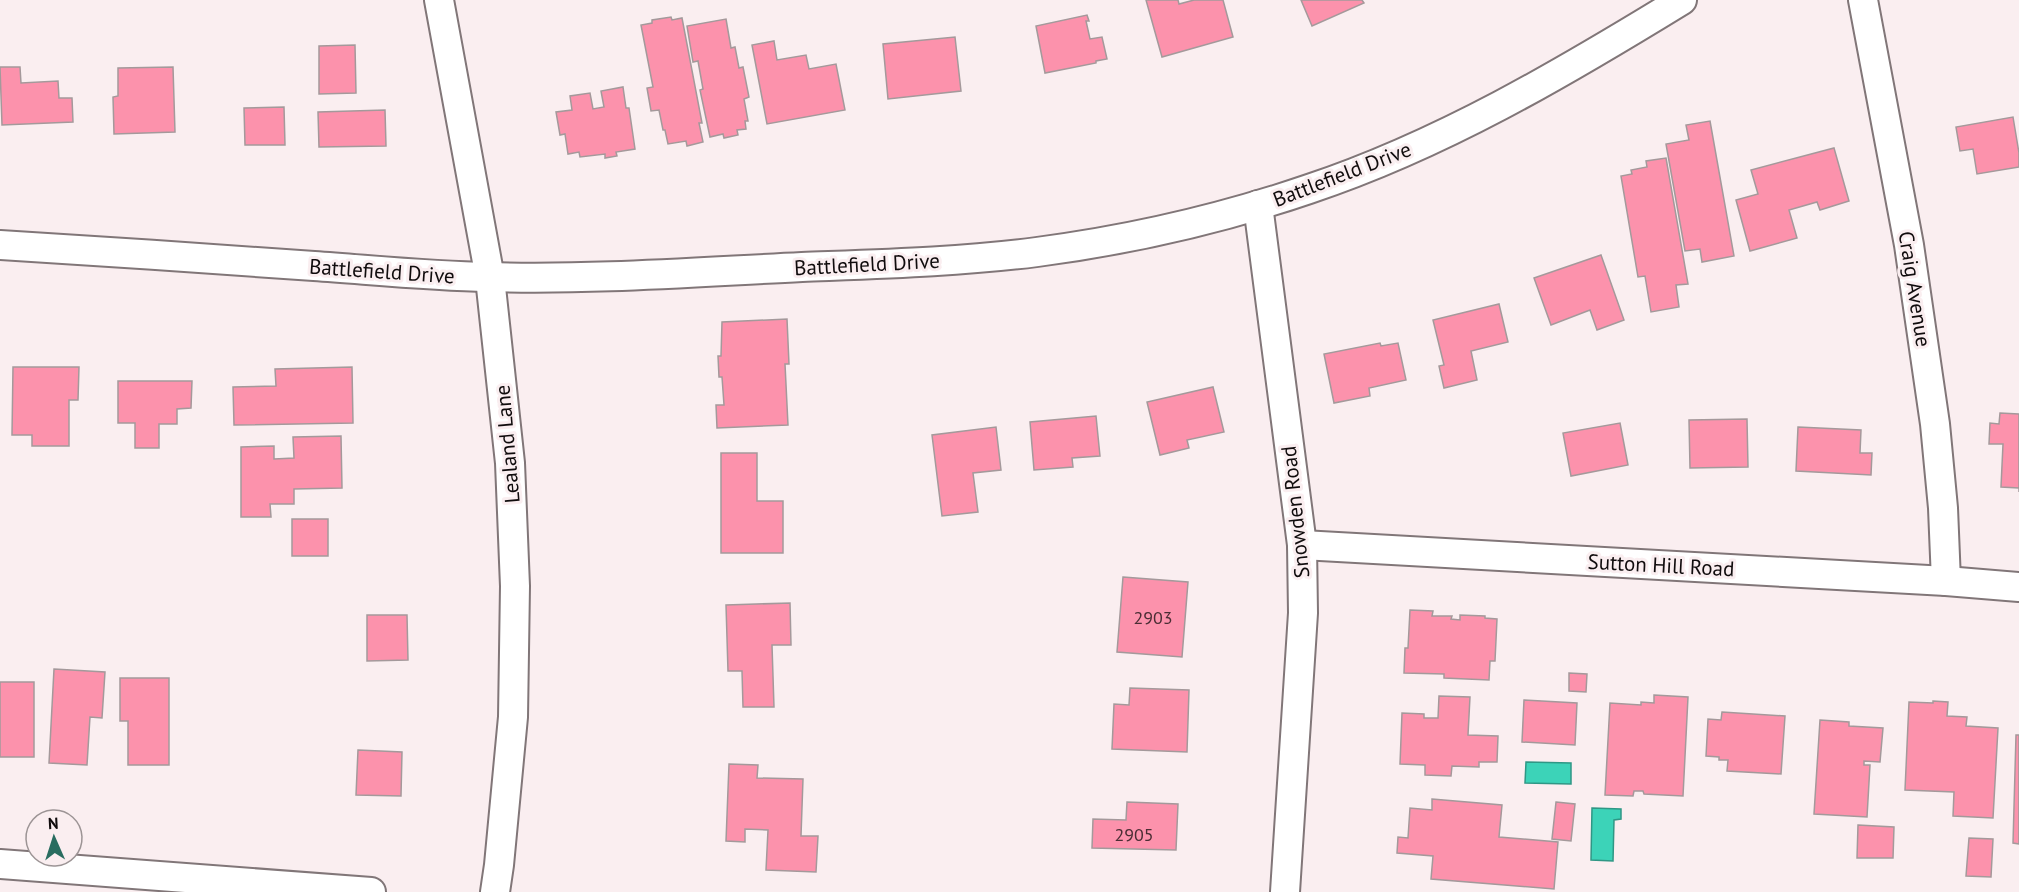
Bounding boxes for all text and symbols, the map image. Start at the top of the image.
street label: Battlefield Drive [1269,135,1415,213]
street label: Craig Avenue [1893,229,1937,349]
street label: Battlefield Drive [793,247,941,281]
street label: Battlefield Drive [308,252,456,290]
street label: Lealand Lane [488,384,526,504]
street label: Snowden Road [1275,445,1315,579]
street label: Sutton Hill Road [1587,548,1735,582]
house number: 2903 [1133,606,1173,629]
north arrow [24,808,84,868]
text: N [47,813,59,833]
house number: 2905 [1114,823,1154,846]

